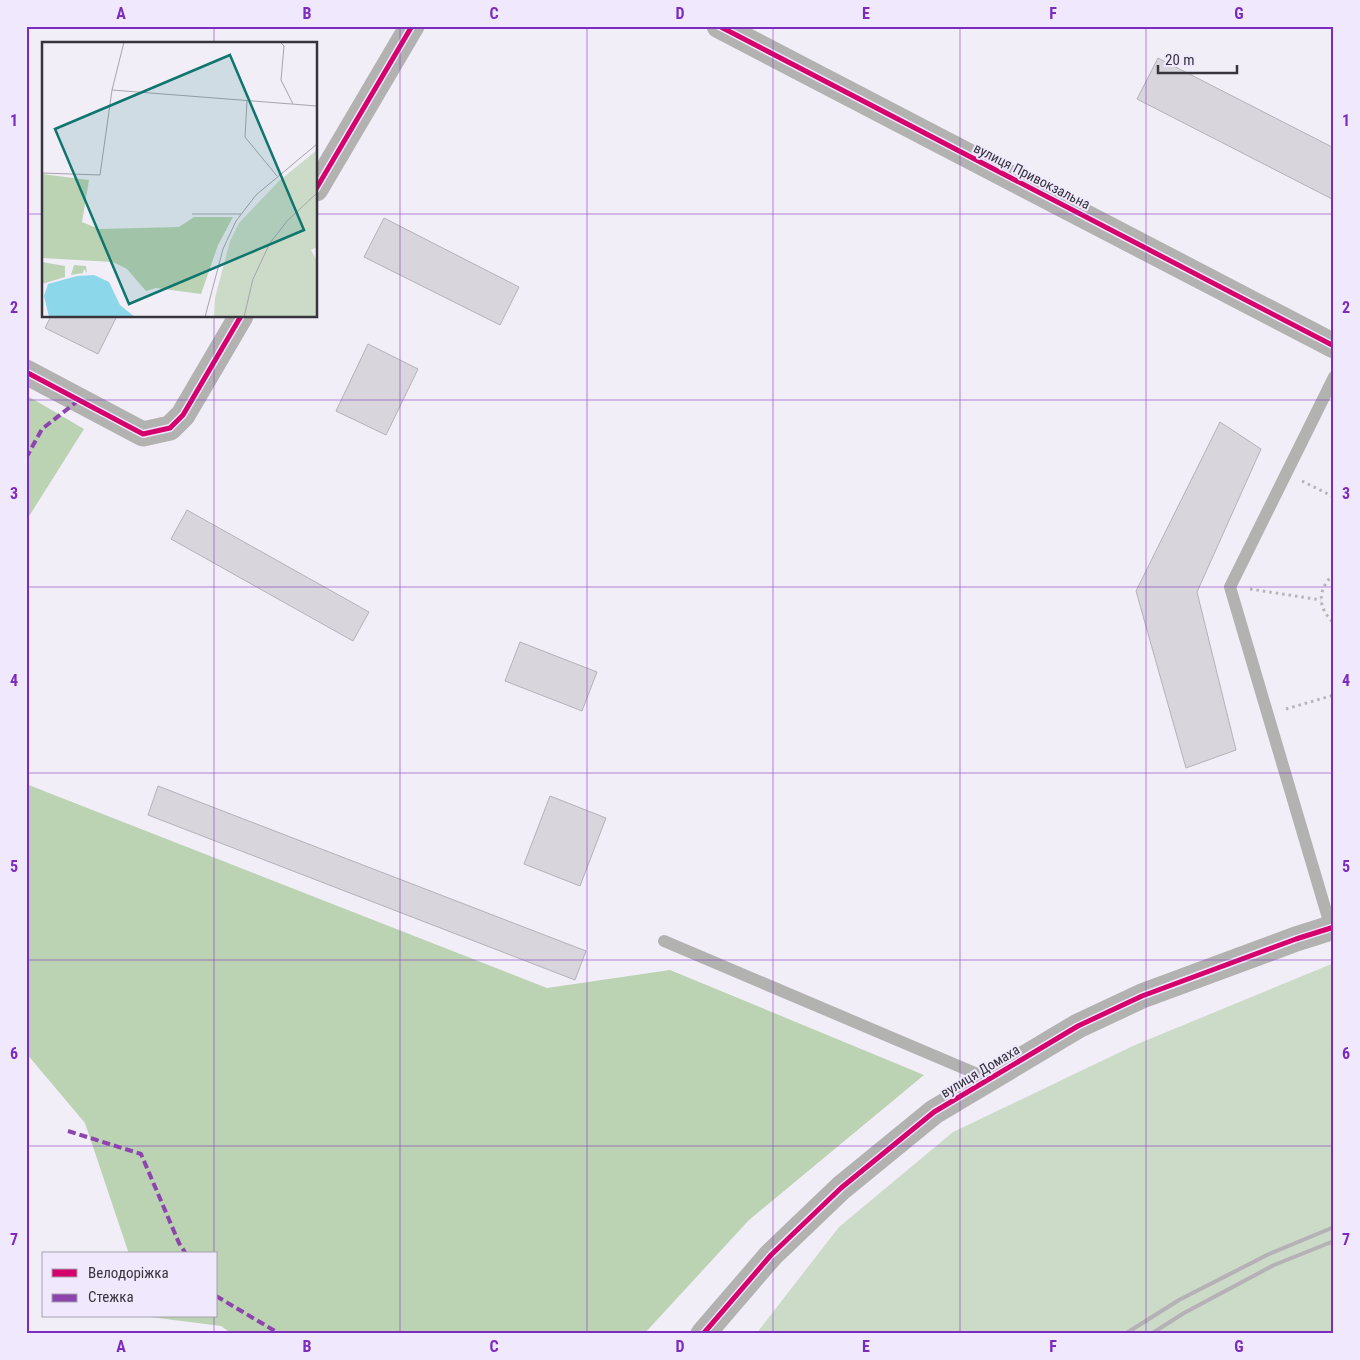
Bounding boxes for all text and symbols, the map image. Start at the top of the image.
text: A [116,4,126,23]
text: B [303,4,312,23]
text: C [489,4,499,23]
text: D [675,4,685,23]
text: E [862,4,870,23]
text: F [1049,4,1057,23]
text: G [1234,4,1244,23]
inset map [42,42,318,318]
scale bar [1158,42,1236,74]
text: 20 m [1165,51,1195,69]
text: 1 [10,111,18,130]
text: 1 [1342,111,1350,130]
street label: вулиця Привокзальна [971,140,1093,212]
text: 2 [10,298,18,317]
text: 2 [1342,298,1350,317]
text: 3 [10,484,18,503]
text: 3 [1342,484,1350,503]
text: 4 [10,671,18,690]
text: 4 [1342,671,1350,690]
text: 5 [10,857,18,876]
text: 5 [1342,857,1350,876]
street label: вулиця Домаха [938,1041,1022,1101]
text: 6 [10,1044,18,1063]
text: 6 [1342,1044,1350,1063]
text: 7 [10,1230,18,1249]
text: 7 [1342,1230,1350,1249]
legend [42,1252,218,1318]
text: Велодоріжка [88,1264,169,1282]
text: Стежка [88,1288,134,1306]
text: A [116,1337,126,1356]
text: B [303,1337,312,1356]
text: C [489,1337,499,1356]
text: D [675,1337,685,1356]
text: E [862,1337,870,1356]
text: F [1049,1337,1057,1356]
text: G [1234,1337,1244,1356]

